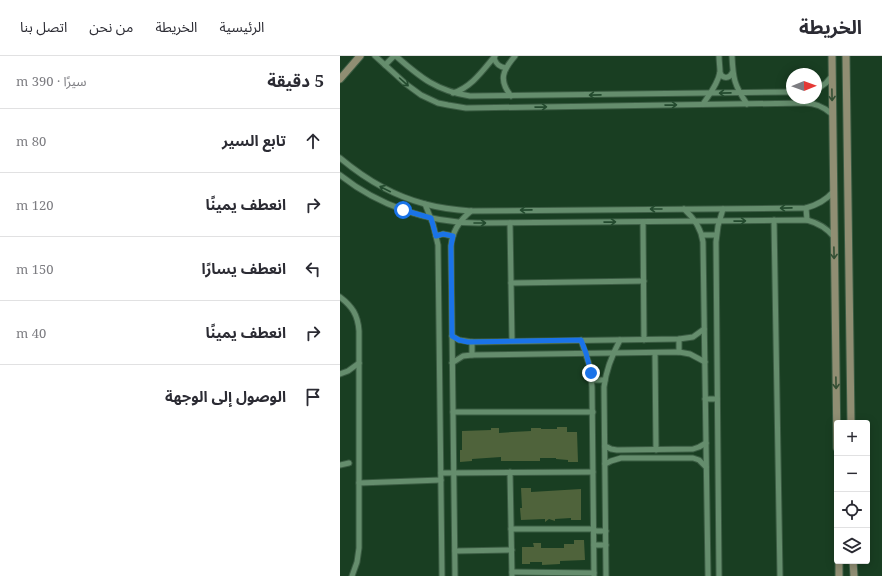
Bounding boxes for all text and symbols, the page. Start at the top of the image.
text: الخريطة [799,14,862,40]
text: اتصل بنا [20,17,67,36]
text: من نحن [89,17,133,36]
text: الخريطة [155,17,197,36]
text: الرئيسية [219,17,264,36]
north arrow [786,68,822,104]
text: 5 دقيقة [267,69,324,92]
text: سيرًا · 390 m [16,72,86,90]
one-way arrow [399,78,409,87]
one-way arrow [828,88,836,101]
one-way arrow [719,89,732,97]
one-way arrow [589,91,602,99]
one-way arrow [664,101,677,109]
one-way arrow [534,103,547,111]
text: تابع السير [222,130,286,150]
icon: ahead [302,130,324,152]
text: 80 m [16,132,46,150]
one-way arrow [380,185,392,192]
text: انعطف يمينًا [205,194,286,214]
icon: right [302,194,324,216]
text: 120 m [16,196,54,214]
route start [394,201,412,219]
one-way arrow [780,204,793,212]
one-way arrow [650,205,663,213]
one-way arrow [520,207,533,214]
one-way arrow [733,217,746,225]
one-way arrow [603,218,616,226]
one-way arrow [473,219,486,227]
one-way arrow [830,246,838,259]
text: انعطف يسارًا [202,258,286,278]
icon: left [302,258,324,280]
text: 150 m [16,260,54,278]
text: انعطف يمينًا [205,322,286,342]
icon: right [302,322,324,344]
text: 40 m [16,324,46,342]
route end [582,364,600,382]
one-way arrow [832,376,840,389]
text: الوصول إلى الوجهة [165,386,286,406]
icon: arrive [302,386,324,408]
map controls [834,420,870,564]
button: + [834,420,870,456]
button: − [834,456,870,492]
button: locate [834,492,870,528]
button: layers [834,528,870,564]

